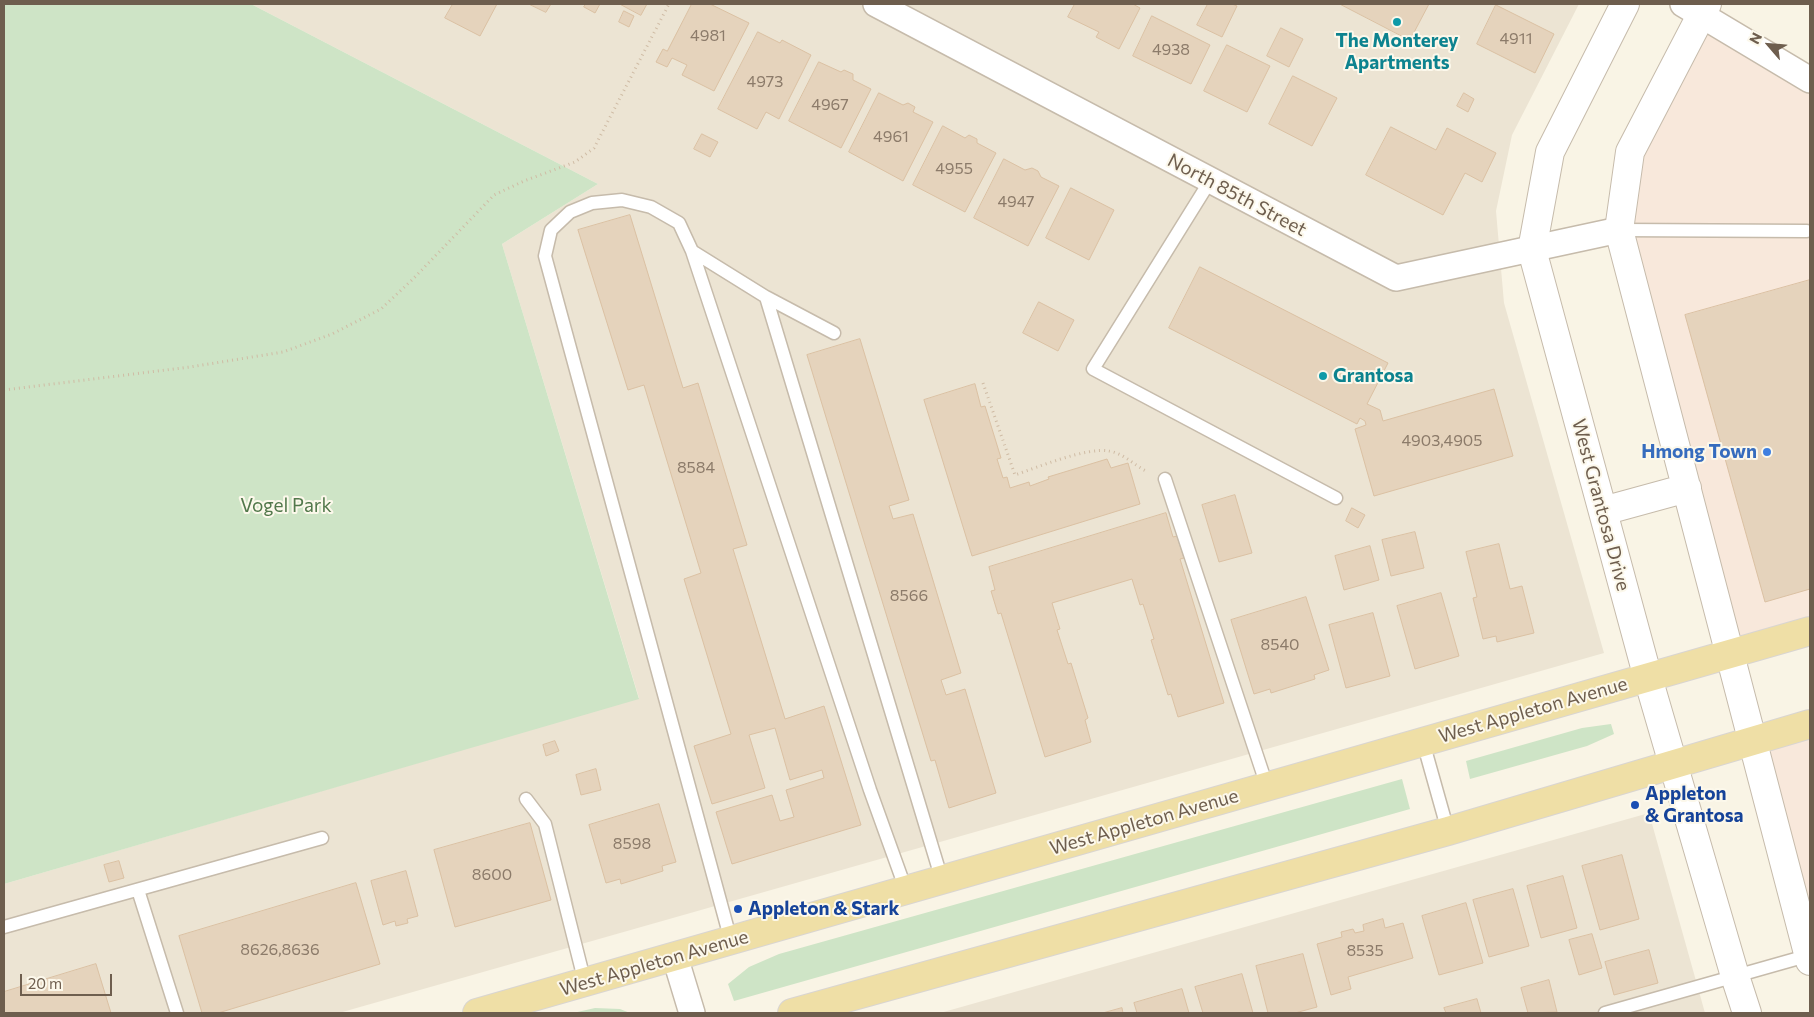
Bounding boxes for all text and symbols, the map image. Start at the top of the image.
marker: The Monterey Apartments [1391,16,1403,28]
north arrow [1744,20,1794,70]
house number: 4981 [690,26,726,46]
house number: 4911 [1500,29,1532,49]
text: N [1745,29,1765,46]
place label: The Monterey Apartments [1335,30,1459,74]
house number: 4938 [1152,40,1190,60]
house number: 4973 [747,72,783,92]
house number: 4967 [811,95,849,115]
house number: 4961 [873,127,909,147]
street label: North 85th Street [1164,149,1310,241]
house number: 4955 [935,159,973,179]
house number: 4947 [997,192,1035,212]
place label: Grantosa [1333,365,1413,387]
marker: Grantosa [1317,370,1329,382]
street label: West Grantosa Drive [1567,416,1635,594]
house number: 4903,4905 [1402,431,1482,451]
place label: Hmong Town [1641,441,1757,463]
marker: Hmong Town [1761,446,1773,458]
house number: 8584 [677,458,715,478]
park label: Vogel Park [240,495,332,517]
house number: 8566 [890,586,928,606]
house number: 8540 [1261,635,1299,655]
street label: West Appleton Avenue [1436,672,1630,748]
place label: Appleton & Grantosa [1645,783,1744,827]
street label: West Appleton Avenue [1047,784,1241,860]
marker: Appleton & Grantosa [1629,799,1641,811]
house number: 8598 [613,834,651,854]
house number: 8600 [472,865,512,885]
place label: Appleton & Stark [748,898,899,920]
marker: Appleton & Stark [732,903,744,915]
street label: West Appleton Avenue [557,925,751,1001]
house number: 8626,8636 [240,940,320,960]
house number: 8535 [1346,941,1384,961]
scale bar [22,964,115,996]
text: 20 m [28,974,62,992]

